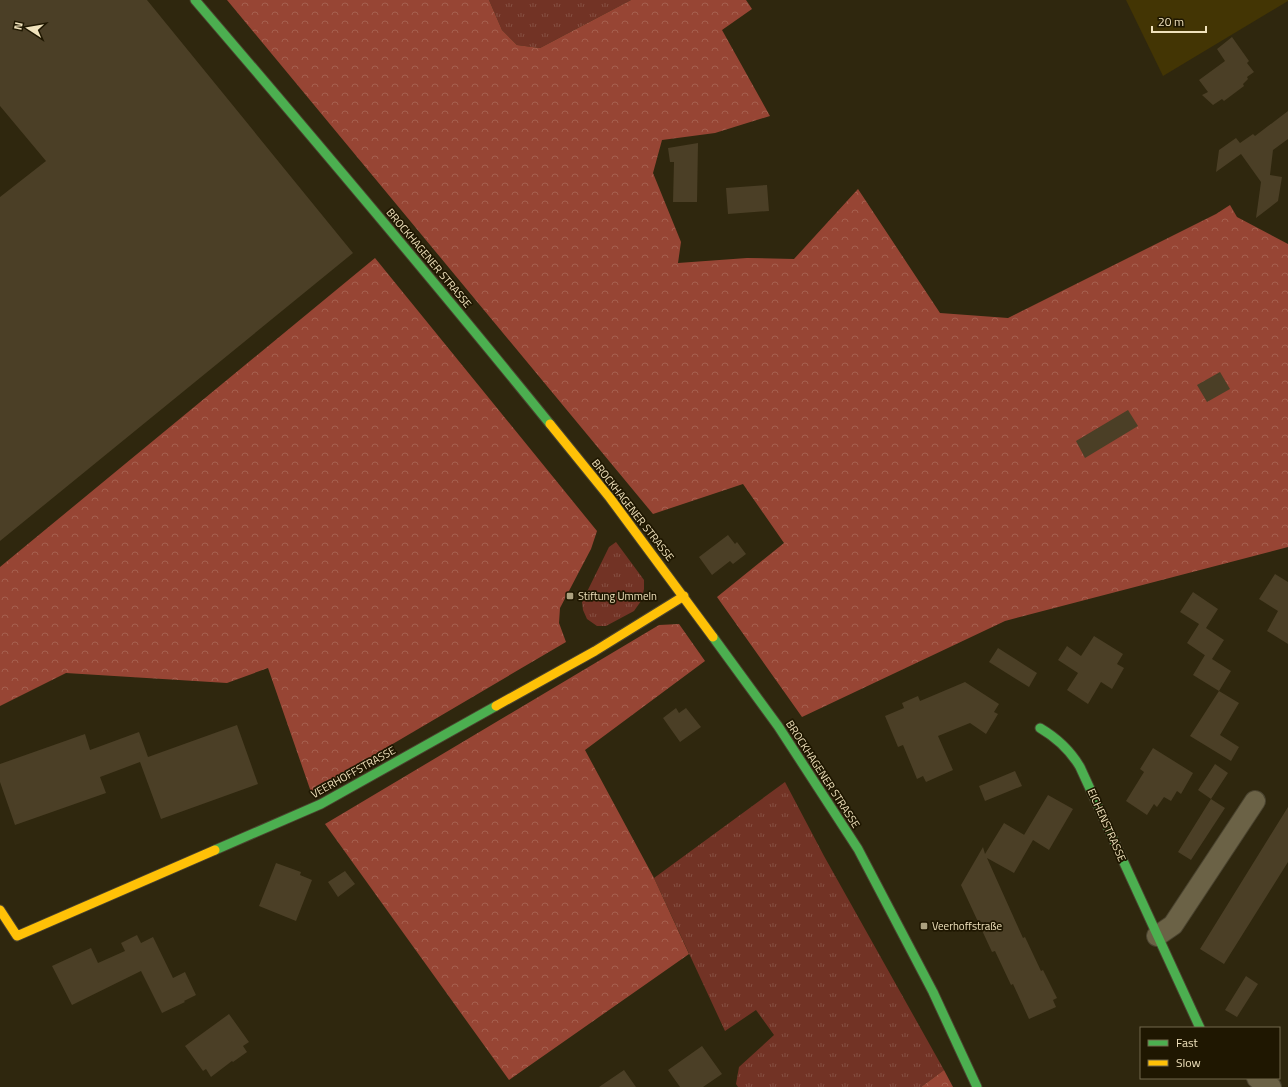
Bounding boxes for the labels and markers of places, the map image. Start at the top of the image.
place label: Stiftung Ummeln [578,588,657,604]
marker: Stiftung Ummeln [565,591,575,601]
place label: Veerhoffstraße [932,918,1003,934]
marker: Veerhoffstraße [919,921,929,931]

